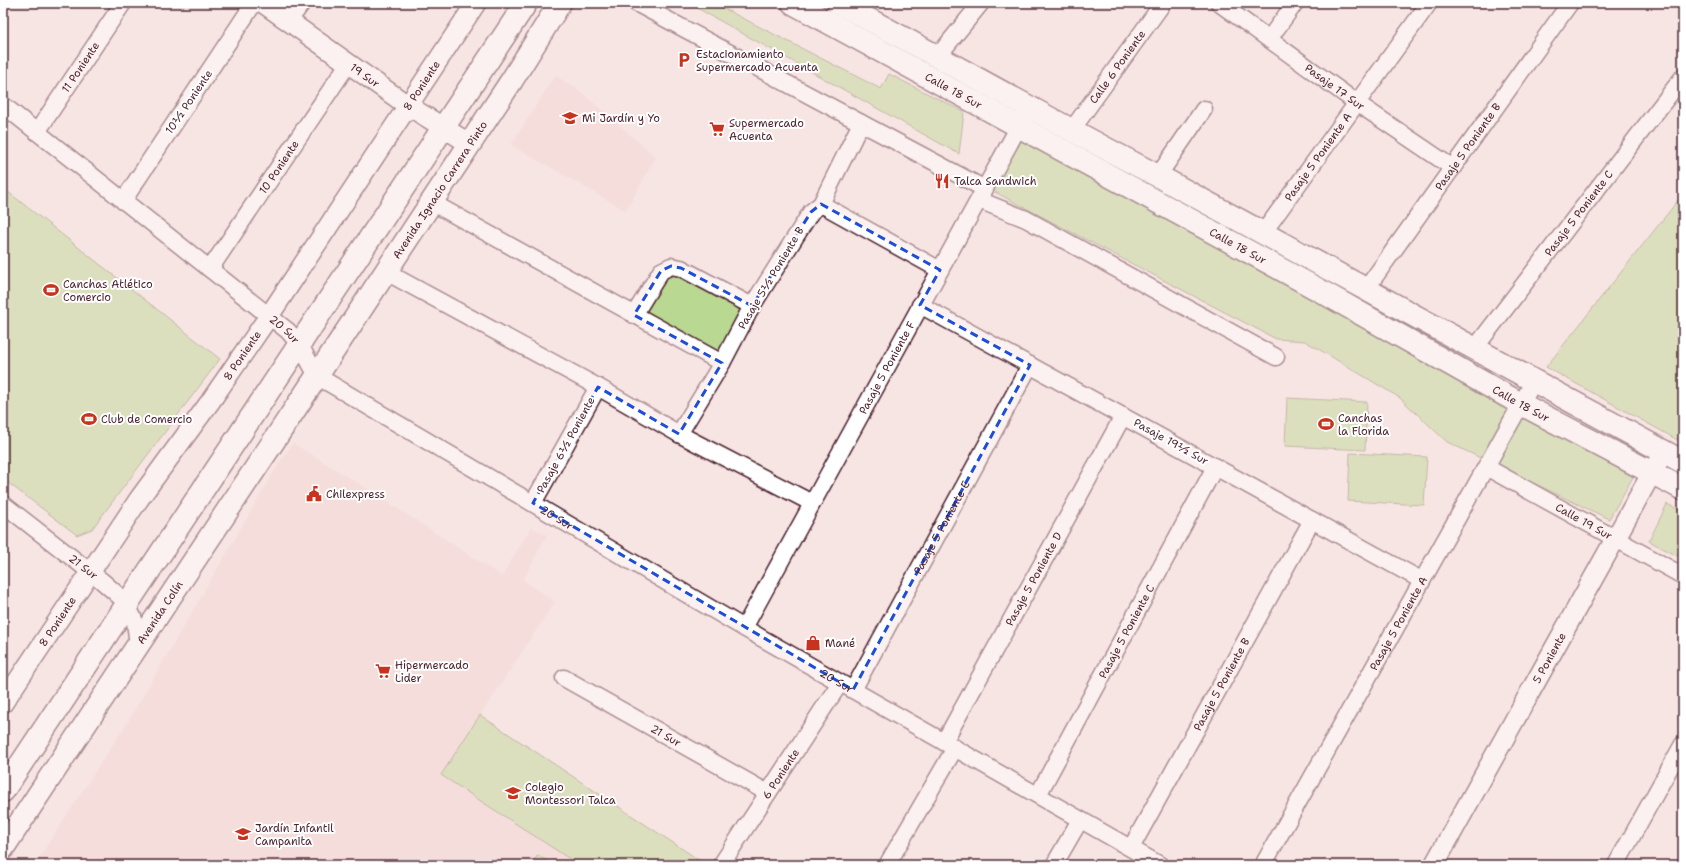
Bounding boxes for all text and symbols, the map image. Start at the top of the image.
street label: Calle 6 Poniente [1086,27,1149,107]
street label: 11 Poniente [58,39,103,96]
place label: Estacionamiento Supermercado Acuenta [696,47,818,75]
parking icon: Estacionamiento Supermercado Acuenta [675,51,693,69]
street label: 8 Poniente [399,58,443,114]
street label: 19 Sur [347,60,383,91]
street label: Pasaje 17 Sur [1302,60,1368,114]
street label: 10½ Poniente [162,67,216,137]
street label: Calle 18 Sur [922,69,985,112]
street label: Pasaje 5 Poniente B [1431,99,1504,193]
school or university icon: Mi Jardín y Yo [561,109,579,127]
street label: Pasaje 5 Poniente A [1281,110,1355,204]
place label: Mi Jardín y Yo [582,111,660,126]
place label: Supermercado Acuenta [729,116,804,144]
street label: Avenida Ignacio Carrera Pinto [389,118,491,262]
supermarket icon: Supermercado Acuenta [708,120,726,138]
street label: 10 Poniente [255,137,302,197]
street label: Pasaje 5 Poniente C [1541,167,1616,259]
restaurant icon: Talca Sandwich [933,172,951,190]
place label: Talca Sandwich [954,174,1037,189]
street label: Pasaje 5½ Poniente B [734,224,808,332]
street label: Calle 18 Sur [1207,224,1269,268]
place label: Canchas Atlético Comercio [63,277,153,305]
sports icon: Canchas Atlético Comercio [42,281,60,299]
street label: 20 Sur [266,312,303,347]
street label: Pasaje 5 Poniente F [855,318,918,417]
street label: 8 Poniente [220,327,264,383]
street label: Calle 18 Sur [1490,382,1552,425]
street label: Pasaje 6½ Poniente [533,394,599,496]
sports icon: Club de Comercio [80,410,98,428]
place label: Canchas la Florida [1338,411,1389,439]
place label: Club de Comercio [101,412,193,427]
street label: Pasaje 19½ Sur [1131,415,1211,469]
sports icon: Canchas la Florida [1317,415,1335,433]
street label: Pasaje 5 Poniente E [910,478,973,577]
public building icon: Chilexpress [305,485,323,503]
place label: Chilexpress [326,487,385,502]
street label: Calle 19 Sur [1553,499,1615,543]
street label: 20 Sur [537,502,576,533]
street label: Pasaje 5 Poniente D [1002,529,1065,629]
street label: 21 Sur [66,551,101,583]
street label: Pasaje 5 Poniente A [1366,574,1431,673]
street label: Avenida Colín [133,578,186,647]
street label: Pasaje 5 Poniente C [1095,582,1158,681]
street label: 8 Poniente [35,593,79,649]
street label: 5 Poniente [1529,630,1569,686]
shop icon: Mané [804,634,822,652]
street label: Pasaje 5 Poniente B [1190,635,1253,733]
place label: Mané [825,636,855,651]
place label: Hipermercado Lider [395,658,469,686]
supermarket icon: Hipermercado Lider [374,662,392,680]
street label: 20 Sur [817,665,856,696]
street label: 21 Sur [648,721,684,750]
street label: 6 Poniente [759,746,803,802]
place label: Colegio Montessori Talca [525,780,616,808]
school or university icon: Colegio Montessori Talca [504,784,522,802]
place label: Jardín Infantil Campanita [255,821,334,849]
school or university icon: Jardín Infantil Campanita [234,825,252,843]

